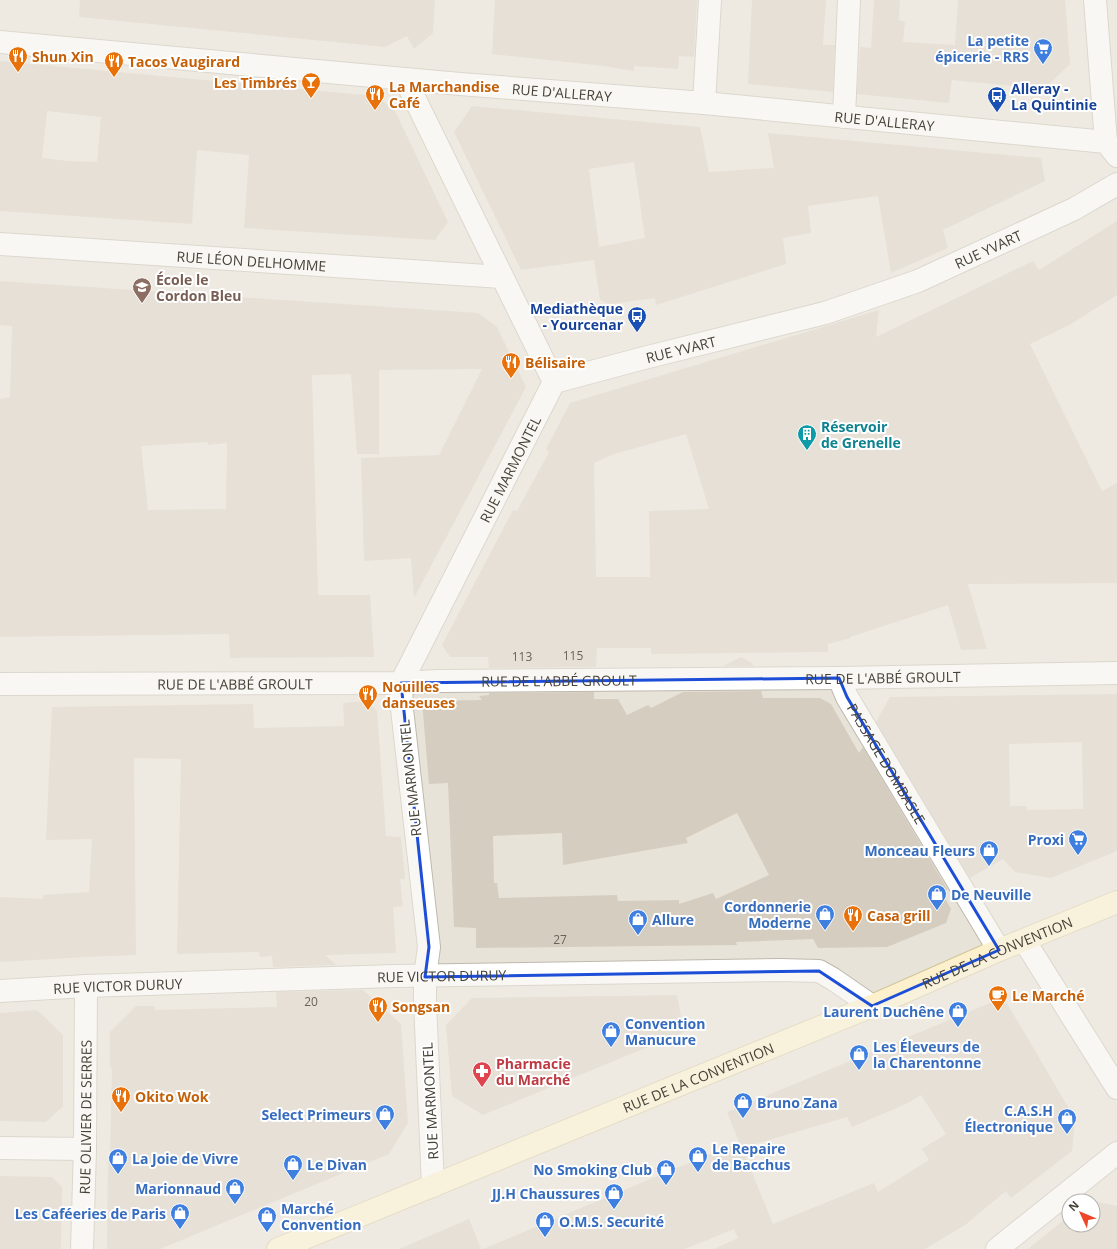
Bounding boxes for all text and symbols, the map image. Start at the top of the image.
place label: La petite épicerie - RRS [935,31,1029,66]
supermarket icon: La petite épicerie - RRS [1032,37,1054,65]
restaurant icon: Shun Xin [7,45,29,73]
place label: Shun Xin [32,47,94,66]
restaurant icon: Tacos Vaugirard [103,50,125,78]
place label: Tacos Vaugirard [128,52,240,71]
bar icon: Les Timbrés [300,71,322,99]
place label: Les Timbrés [214,73,297,92]
place label: La Marchandise Café [389,77,499,112]
street label: RUE D'ALLERAY [511,79,613,105]
place label: Alleray - La Quintinie [1011,79,1097,114]
restaurant icon: La Marchandise Café [364,83,386,111]
bus stop icon: Alleray - La Quintinie [986,85,1008,113]
street label: RUE D'ALLERAY [834,106,935,135]
street label: RUE YVART [951,225,1025,272]
street label: RUE LÉON DELHOMME [176,246,327,275]
place label: École le Cordon Bleu [156,270,241,305]
school or university icon: École le Cordon Bleu [131,276,153,304]
place label: Mediathèque - Yourcenar [530,299,624,334]
bus stop icon: Mediathèque - Yourcenar [626,305,648,333]
street label: RUE YVART [644,331,718,367]
restaurant icon: Bélisaire [500,351,522,379]
place label: Bélisaire [525,353,586,372]
street label: RUE MARMONTEL [475,412,545,526]
place label: Réservoir de Grenelle [821,417,901,452]
building icon: Réservoir de Grenelle [796,423,818,451]
house number: 115 [563,647,583,664]
house number: 113 [512,648,532,665]
street label: RUE DE L'ABBÉ GROULT [805,666,961,688]
street label: RUE DE L'ABBÉ GROULT [481,670,637,690]
street label: RUE DE L'ABBÉ GROULT [157,674,313,693]
place label: Nouilles danseuses [382,677,455,712]
restaurant icon: Nouilles danseuses [357,683,379,711]
street label: PASSAGE DOMBASLE [843,700,930,827]
street label: RUE MARMONTEL [394,719,426,837]
supermarket icon: Proxi [1067,828,1089,856]
place label: Proxi [1028,830,1064,849]
shop icon: Monceau Fleurs [978,839,1000,867]
place label: Monceau Fleurs [864,841,975,860]
shop icon: De Neuville [926,883,948,911]
place label: De Neuville [951,885,1031,904]
place label: Cordonnerie Moderne [724,897,811,932]
shop icon: Cordonnerie Moderne [814,903,836,931]
restaurant icon: Casa grill [842,904,864,932]
place label: Casa grill [867,906,931,925]
shop icon: Allure [627,908,649,936]
place label: Allure [652,910,694,929]
street label: RUE DE LA CONVENTION [919,912,1075,992]
house number: 27 [553,931,567,948]
street label: RUE VICTOR DURUY [377,965,507,986]
street label: RUE VICTOR DURUY [53,973,183,997]
cafe icon: Le Marché [987,984,1009,1012]
place label: Le Marché [1012,986,1085,1005]
house number: 20 [304,993,318,1010]
restaurant icon: Songsan [367,995,389,1023]
place label: Songsan [392,997,450,1016]
shop icon: Laurent Duchêne [947,1000,969,1028]
place label: Laurent Duchêne [823,1002,944,1021]
place label: Convention Manucure [625,1014,705,1049]
shop icon: Convention Manucure [600,1020,622,1048]
place label: Les Éleveurs de la Charentonne [873,1037,981,1072]
street label: RUE DE LA CONVENTION [620,1038,777,1117]
street label: RUE OLIVIER DE SERRES [74,1040,95,1195]
street label: RUE MARMONTEL [417,1042,443,1160]
shop icon: Les Éleveurs de la Charentonne [848,1043,870,1071]
place label: Pharmacie du Marché [496,1054,571,1089]
pharmacy icon: Pharmacie du Marché [471,1060,493,1088]
restaurant icon: Okito Wok [110,1085,132,1113]
place label: Okito Wok [135,1087,209,1106]
shop icon: Bruno Zana [732,1091,754,1119]
place label: Bruno Zana [757,1093,838,1112]
place label: C.A.S.H Électronique [965,1101,1053,1136]
shop icon: Select Primeurs [374,1103,396,1131]
place label: Select Primeurs [262,1105,371,1124]
shop icon: C.A.S.H Électronique [1056,1107,1078,1135]
place label: Le Repaire de Bacchus [712,1139,790,1174]
shop icon: Le Repaire de Bacchus [687,1145,709,1173]
shop icon: La Joie de Vivre [107,1147,129,1175]
place label: La Joie de Vivre [132,1149,238,1168]
shop icon: Le Divan [282,1153,304,1181]
place label: Le Divan [307,1155,367,1174]
shop icon: No Smoking Club [655,1158,677,1186]
place label: No Smoking Club [533,1160,652,1179]
shop icon: Marionnaud [224,1177,246,1205]
place label: Marionnaud [135,1179,221,1198]
shop icon: JJ.H Chaussures [603,1182,625,1210]
place label: JJ.H Chaussures [490,1184,600,1203]
north arrow [1061,1193,1101,1233]
text: N [1065,1197,1082,1214]
place label: Marché Convention [281,1199,361,1234]
shop icon: Les Caféeries de Paris [169,1202,191,1230]
place label: Les Caféeries de Paris [15,1204,166,1223]
shop icon: Marché Convention [256,1205,278,1233]
shop icon: O.M.S. Securité [534,1210,556,1238]
place label: O.M.S. Securité [559,1212,664,1231]

